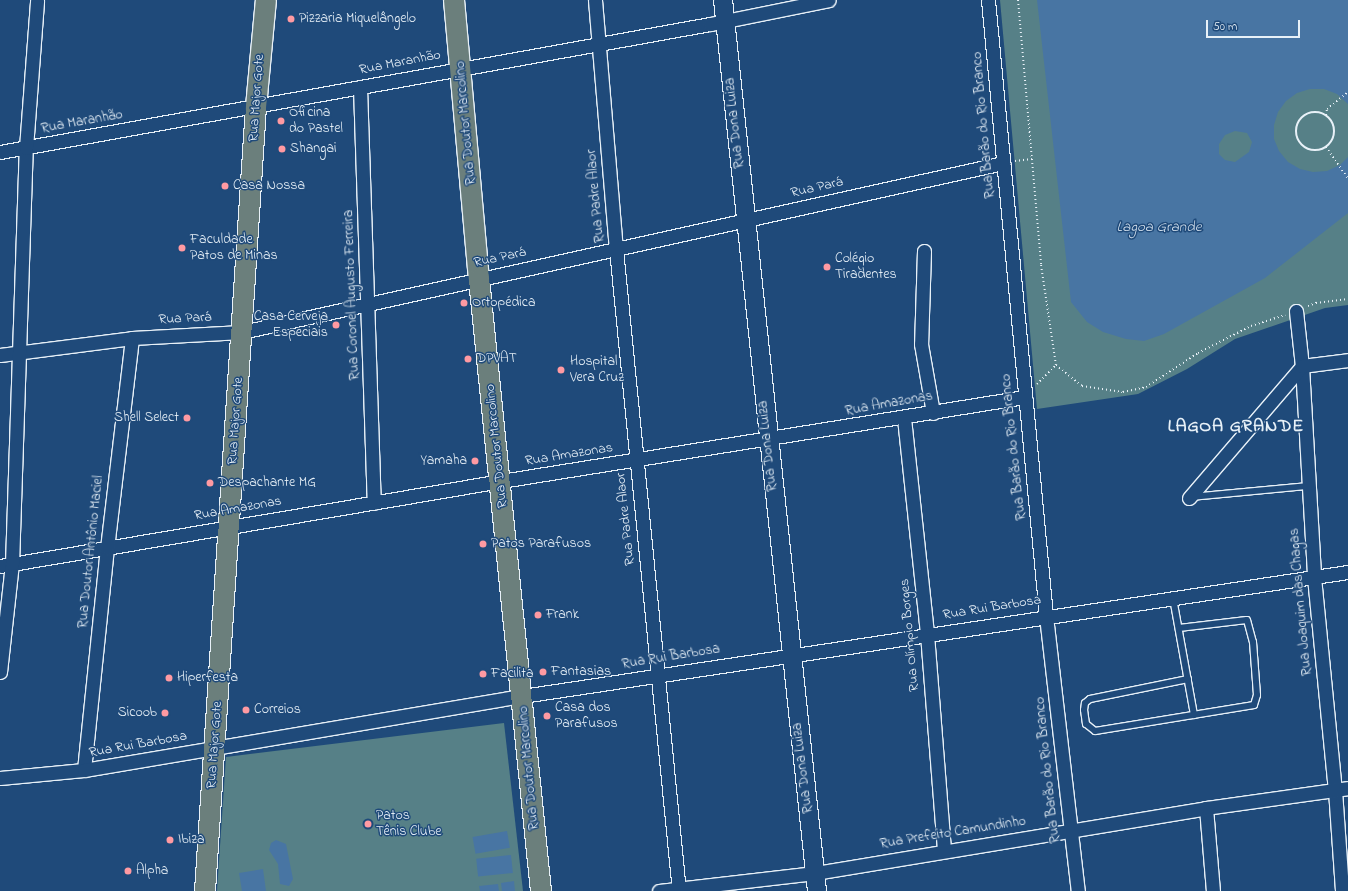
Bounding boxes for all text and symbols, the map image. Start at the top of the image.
place label: Pizzaria Miquelângelo [299,11,416,27]
scale bar [1208,12,1302,38]
marker: Pizzaria Miquelângelo [286,14,296,24]
text: 50 m [1213,18,1237,36]
street label: Rua Maranhão [358,47,442,79]
street label: Rua Barão do Rio Branco [969,51,999,199]
street label: Rua Major Gote [246,54,268,142]
street label: Rua Doutor Marcolino [452,60,480,186]
street label: Rua Dona Luiza [722,77,748,169]
place label: Oficina do Pastel [289,105,343,138]
street label: Rua Maranhão [40,107,124,137]
marker: Oficina do Pastel [276,116,286,126]
place label: Shangai [290,141,336,157]
marker: Shangai [277,144,287,154]
street label: Rua Padre Alaor [584,149,608,243]
street label: Rua Pará [789,174,845,202]
place label: Casa Nossa [233,178,305,194]
marker: Casa Nossa [220,181,230,191]
street label: Rua Coronel Augusto Ferreira [341,209,363,381]
water label: Lagoa Grande [1117,219,1201,237]
place label: Faculdade Patos de Minas [190,232,278,264]
marker: Faculdade Patos de Minas [177,243,187,253]
street label: Rua Pará [472,244,528,272]
place label: Colégio Tiradentes [835,251,897,284]
marker: Colégio Tiradentes [822,262,832,272]
place label: Ortopédica [472,295,536,311]
marker: Ortopédica [459,298,469,308]
street label: Rua Pará [158,309,212,329]
place label: Casa Cerveja Especiais [254,309,328,342]
marker: Casa Cerveja Especiais [331,320,341,330]
place label: DPVAT [476,351,517,367]
marker: DPVAT [463,354,473,364]
place label: Hospital Vera Cruz [570,354,624,386]
marker: Hospital Vera Cruz [555,364,567,376]
street label: Rua Barão do Rio Branco [998,373,1030,521]
street label: Rua Major Gote [225,377,247,465]
street label: Rua Doutor Marcolino [482,383,512,509]
street label: Rua Amazonas [844,388,934,420]
street label: Rua Dona Luiza [755,400,781,492]
place label: Shell Select [114,410,179,426]
marker: Shell Select [182,413,192,423]
district label: LAGOA GRANDE [1168,416,1304,438]
street label: Rua Amazonas [524,440,614,470]
place label: Yamaha [420,453,467,469]
marker: Yamaha [470,456,480,466]
street label: Rua Padre Alaor [613,472,639,566]
street label: Rua Doutor Antônio Maciel [75,475,107,629]
place label: Despachante MG [218,475,316,491]
marker: Despachante MG [205,478,215,488]
street label: Rua Amazonas [193,493,283,525]
street label: Rua Joaquim das Chagas [1286,528,1316,676]
place label: Patos Parafusos [491,536,591,552]
marker: Patos Parafusos [478,539,488,549]
street label: Rua Olímpio Borges [897,578,923,692]
street label: Rua Rui Barbosa [942,592,1042,624]
place label: Frank [546,607,579,623]
marker: Frank [533,610,543,620]
street label: Rua Rui Barbosa [621,641,721,673]
place label: Fantasias [551,664,611,680]
place label: Facilita [491,666,534,682]
marker: Fantasias [538,667,548,677]
marker: Facilita [478,669,488,679]
place label: Hiperfesta [177,670,238,686]
marker: Hiperfesta [164,673,174,683]
street label: Rua Barão do Rio Branco [1032,696,1064,844]
place label: Casa dos Parafusos [555,700,618,732]
street label: Rua Major Gote [204,701,226,789]
place label: Correios [254,702,301,718]
place label: Sicoob [118,705,157,721]
marker: Correios [241,705,251,715]
street label: Rua Doutor Marcolino [515,705,543,831]
marker: Sicoob [160,708,170,718]
marker: Casa dos Parafusos [542,711,552,721]
street label: Rua Dona Luiza [789,722,817,814]
street label: Rua Rui Barbosa [88,728,188,762]
place label: Patos Tênis Clube [376,808,441,840]
street label: Rua Prefeito Camundinho [879,813,1027,853]
marker: Patos Tênis Clube [363,819,373,829]
place label: Ibiza [178,832,205,848]
marker: Ibiza [165,835,175,845]
place label: Alpha [136,863,168,879]
marker: Alpha [123,866,133,876]

